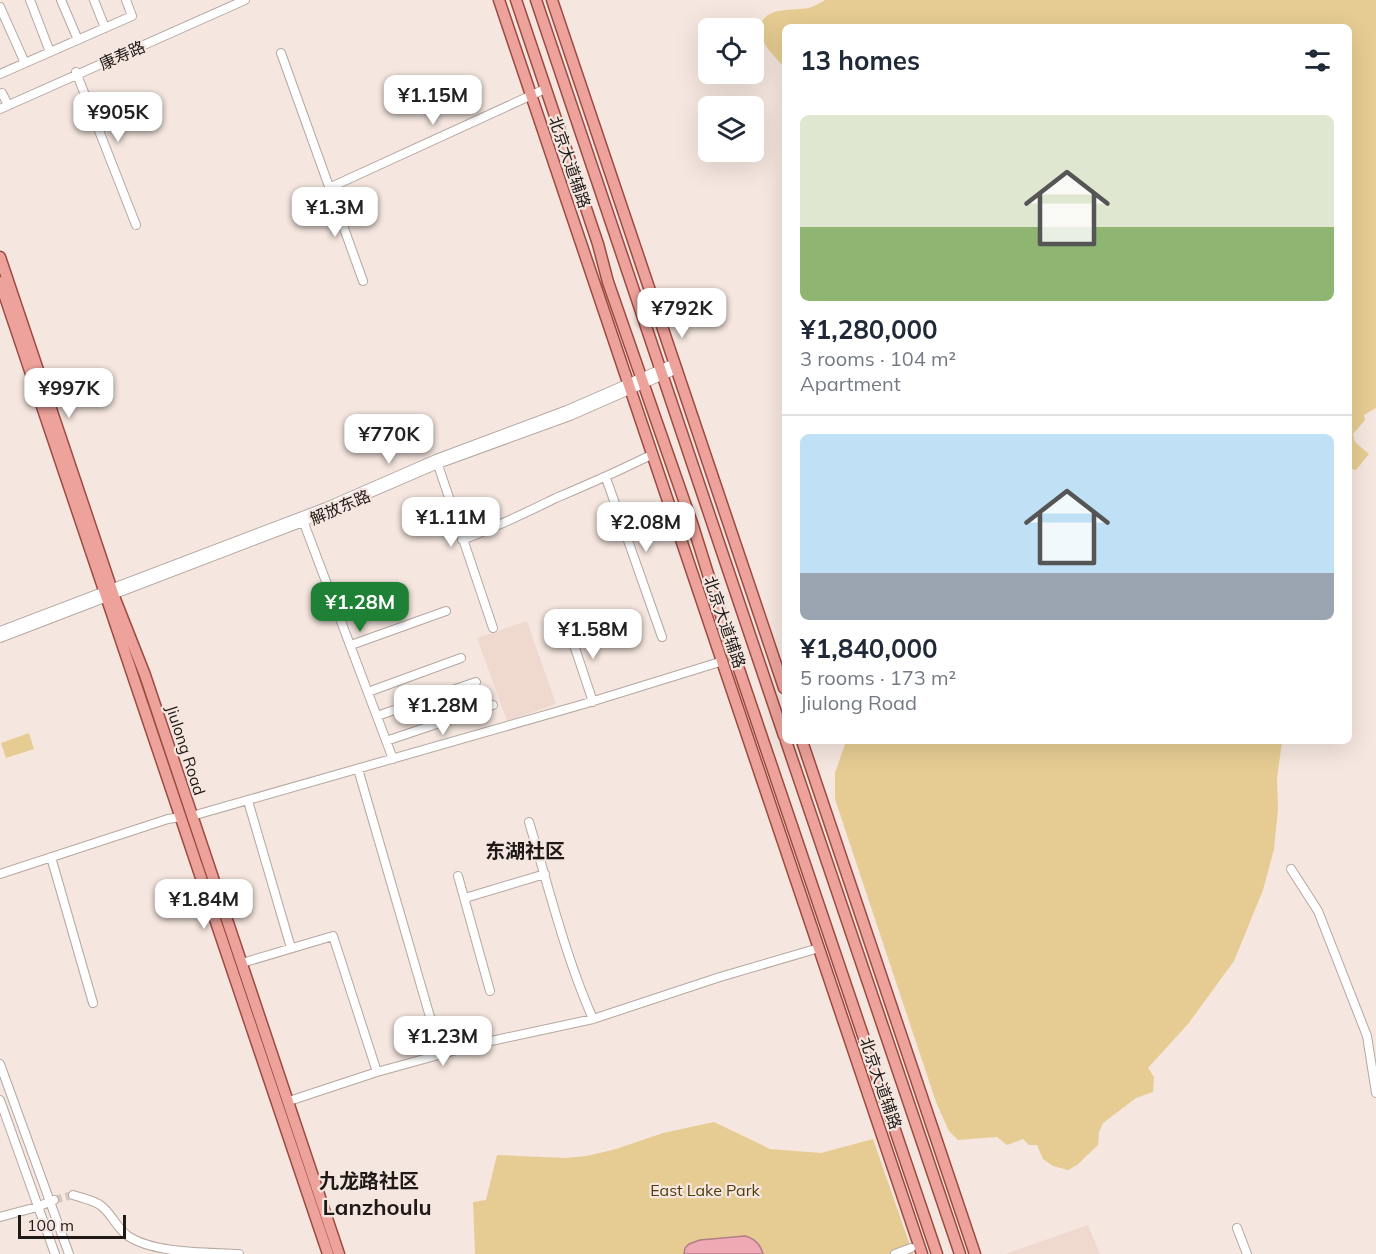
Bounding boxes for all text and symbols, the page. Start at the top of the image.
map controls [698,18,764,162]
button: locate [698,18,764,84]
street label: 康寿路 [96,36,148,74]
text: 13 homes [800,44,920,77]
icon: filters [1301,44,1334,77]
pin: ¥1.15M [384,75,482,126]
text: ¥1.15M [398,82,468,107]
pin: ¥905K [76,92,160,143]
button: layers [698,96,764,162]
text: ¥905K [87,99,149,124]
street label: 北京大道辅路 [545,113,595,211]
icon: home [1013,154,1121,262]
pin: ¥1.3M [293,187,377,238]
text: ¥1.3M [306,194,364,219]
pin: ¥792K [640,288,724,339]
text: ¥792K [651,295,713,320]
text: ¥1,280,000 [800,313,938,346]
text: 3 rooms · 104 m² [800,346,956,371]
pin: ¥997K [27,368,111,419]
text: Apartment [800,371,901,396]
text: ¥997K [38,375,100,400]
pin: ¥770K [347,414,431,465]
text: ¥770K [358,421,420,446]
icon: home [1013,473,1121,581]
street label: 解放东路 [307,485,373,529]
pin: ¥1.11M [402,497,500,548]
pin: ¥2.08M [597,502,695,553]
text: ¥1.11M [416,504,486,529]
text: ¥2.08M [611,509,681,534]
street label: 北京大道辅路 [700,573,750,671]
pin: ¥1.28M [311,582,409,633]
text: ¥1.28M [325,589,395,614]
pin: ¥1.58M [544,609,642,660]
text: ¥1.58M [558,616,628,641]
text: ¥1,840,000 [800,632,938,665]
text: 5 rooms · 173 m² [800,665,956,690]
pin: ¥1.28M [394,685,492,736]
text: Jiulong Road [800,690,917,715]
text: ¥1.28M [408,692,478,717]
street label: Jiulong Road [162,702,210,798]
district label: 东湖社区 [485,838,565,863]
pin: ¥1.84M [155,879,253,930]
text: ¥1.84M [169,886,239,911]
pin: ¥1.23M [394,1016,492,1067]
text: ¥1.23M [408,1023,478,1048]
street label: 北京大道辅路 [856,1034,906,1132]
district label: 九龙路社区 [319,1168,419,1193]
park label: East Lake Park [650,1180,760,1200]
district label: Lanzhoulu [322,1193,432,1221]
scale bar [18,1212,126,1240]
text: 100 m [27,1215,74,1235]

